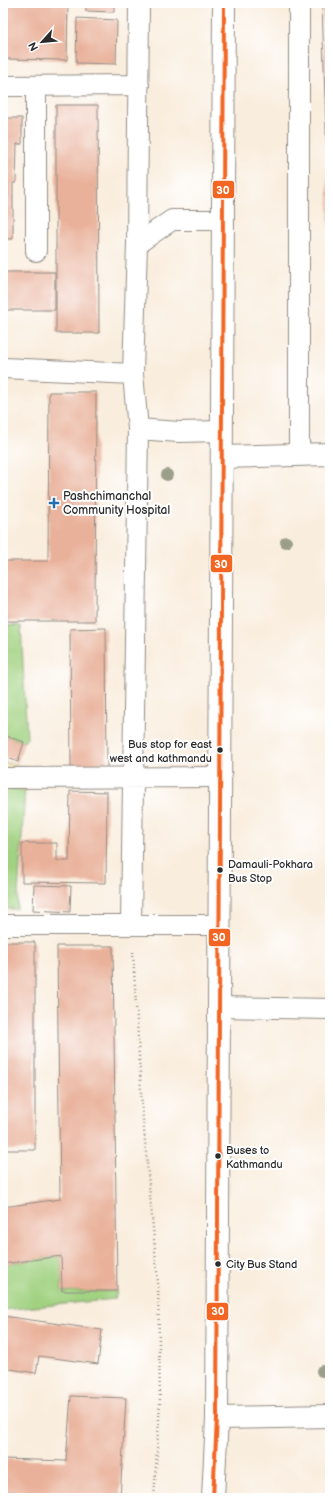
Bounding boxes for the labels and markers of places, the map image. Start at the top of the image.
place label: Pashchimanchal Community Hospital [63,489,170,518]
marker: Pashchimanchal Community Hospital [48,497,60,509]
place label: Bus stop for east west and kathmandu [110,738,213,765]
marker: Bus stop for east west and kathmandu [215,745,225,755]
place label: Damauli-Pokhara Bus Stop [228,858,313,885]
marker: Damauli-Pokhara Bus Stop [215,865,225,875]
place label: Buses to Kathmandu [226,1144,283,1171]
marker: Buses to Kathmandu [213,1151,223,1161]
place label: City Bus Stand [226,1258,297,1271]
marker: City Bus Stand [213,1259,223,1269]

